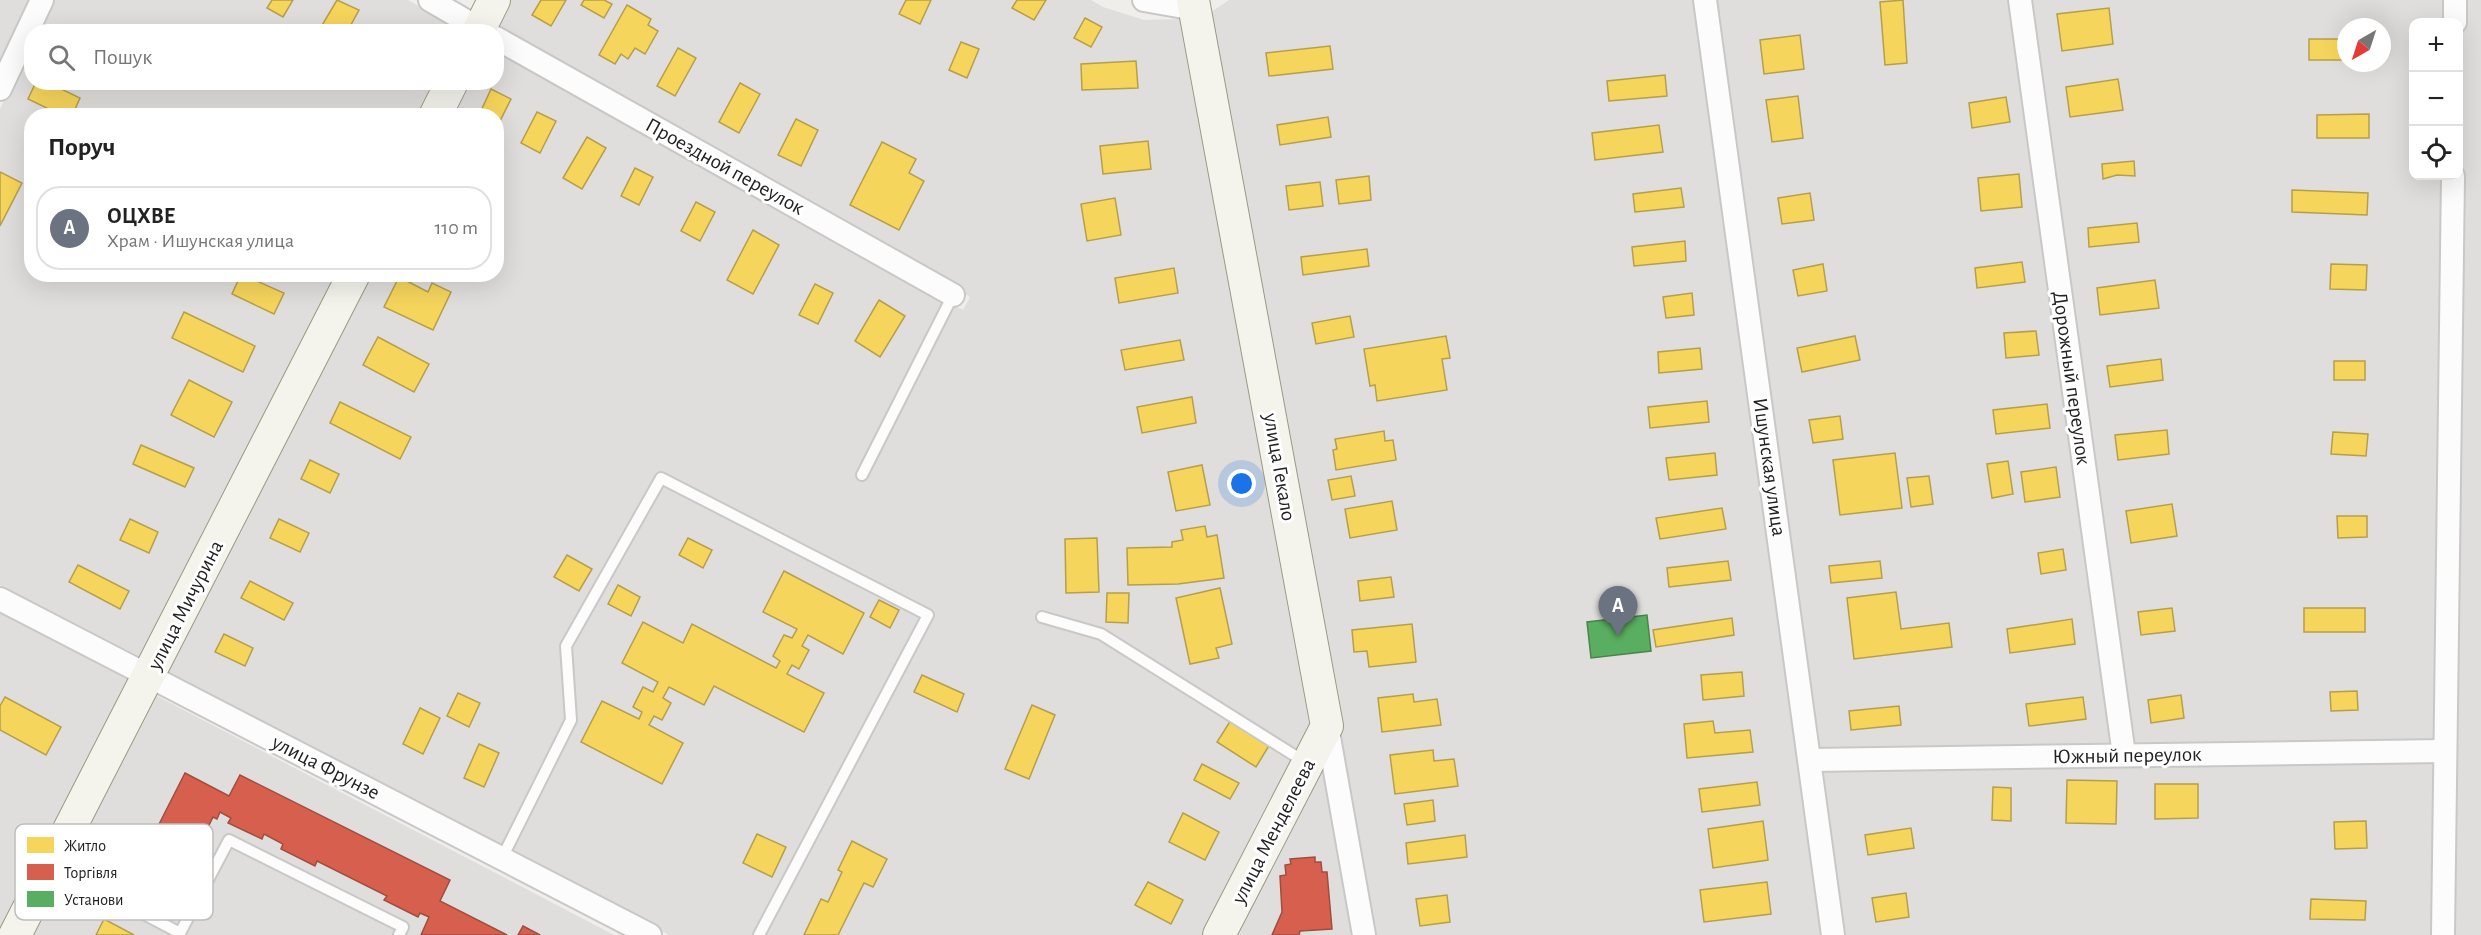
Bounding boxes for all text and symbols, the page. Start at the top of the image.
north arrow [2337,18,2391,72]
map controls [2409,18,2463,180]
button: + [2409,18,2463,72]
search box [24,24,504,90]
icon: search [45,41,78,74]
text: Пошук [93,46,152,68]
button: − [2409,72,2463,126]
street label: Проездной переулок [642,114,808,219]
button: locate [2409,126,2463,180]
text: Поруч [48,134,115,160]
text: ОЦХВЕ [107,205,176,227]
text: A [64,218,76,238]
text: 110 m [434,218,478,238]
text: Храм · Ишунская улица [107,231,294,251]
street label: Дорожный переулок [2049,290,2094,467]
street label: Ишунская улица [1749,396,1790,538]
street label: улица Гекало [1260,411,1299,523]
your location [1227,469,1256,498]
street label: улица Мичурина [143,537,227,674]
pin: A [1598,586,1638,636]
street label: улица Фрунзе [268,731,383,804]
street label: Южный переулок [2052,744,2202,767]
street label: улица Менделеева [1227,755,1319,908]
legend [15,824,213,920]
text: Житло [64,838,106,854]
text: Торгівля [64,865,118,881]
text: Установи [64,892,124,908]

